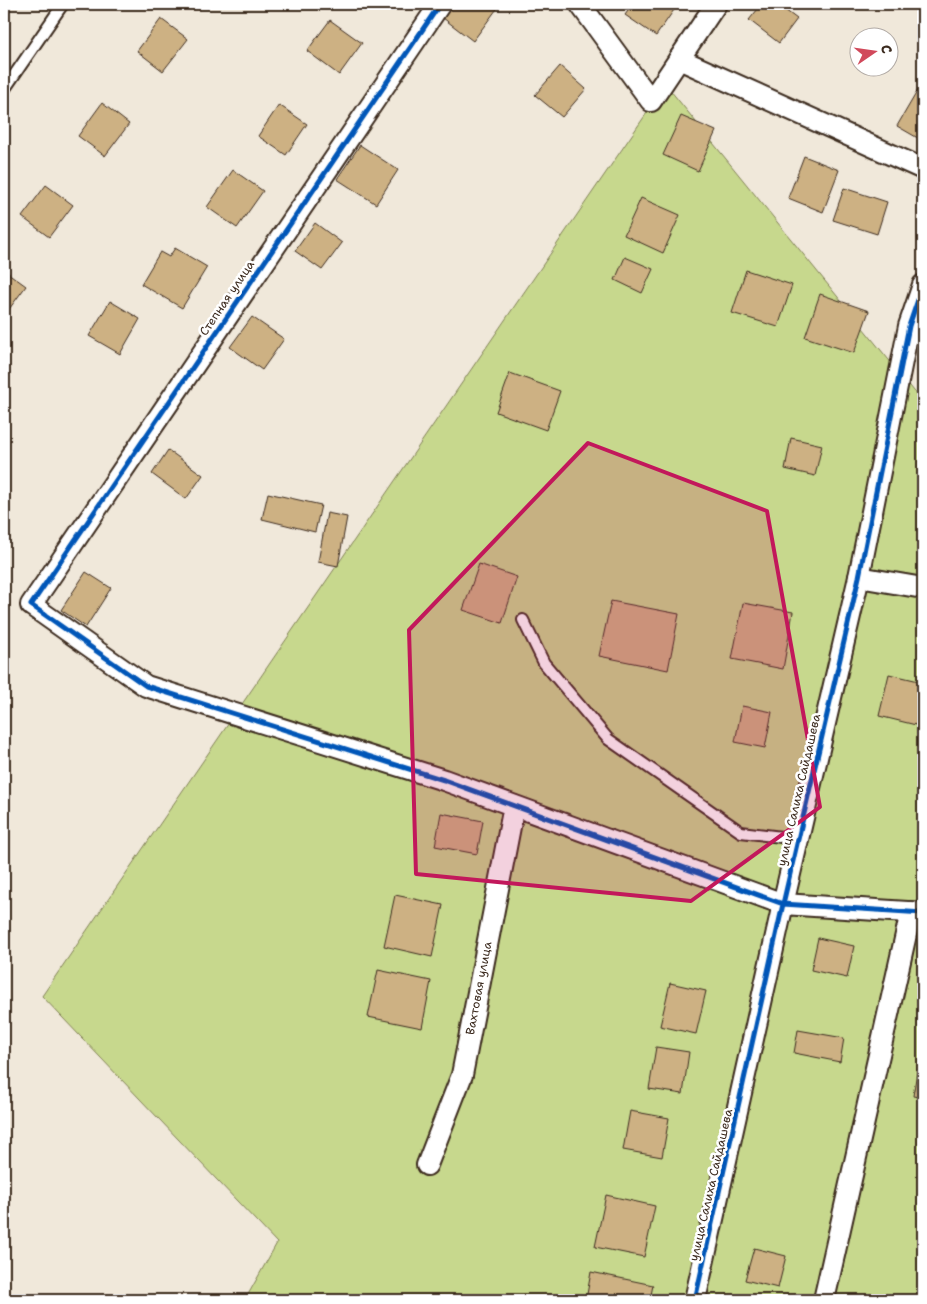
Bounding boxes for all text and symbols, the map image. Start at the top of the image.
north arrow [850,28,900,78]
text: С [877,43,896,55]
street label: Степная улица [196,257,258,339]
street label: улица Салиха Сайдашева [774,712,824,868]
street label: Вахтовая улица [462,940,496,1036]
street label: улица Салиха Сайдашева [686,1107,736,1263]

